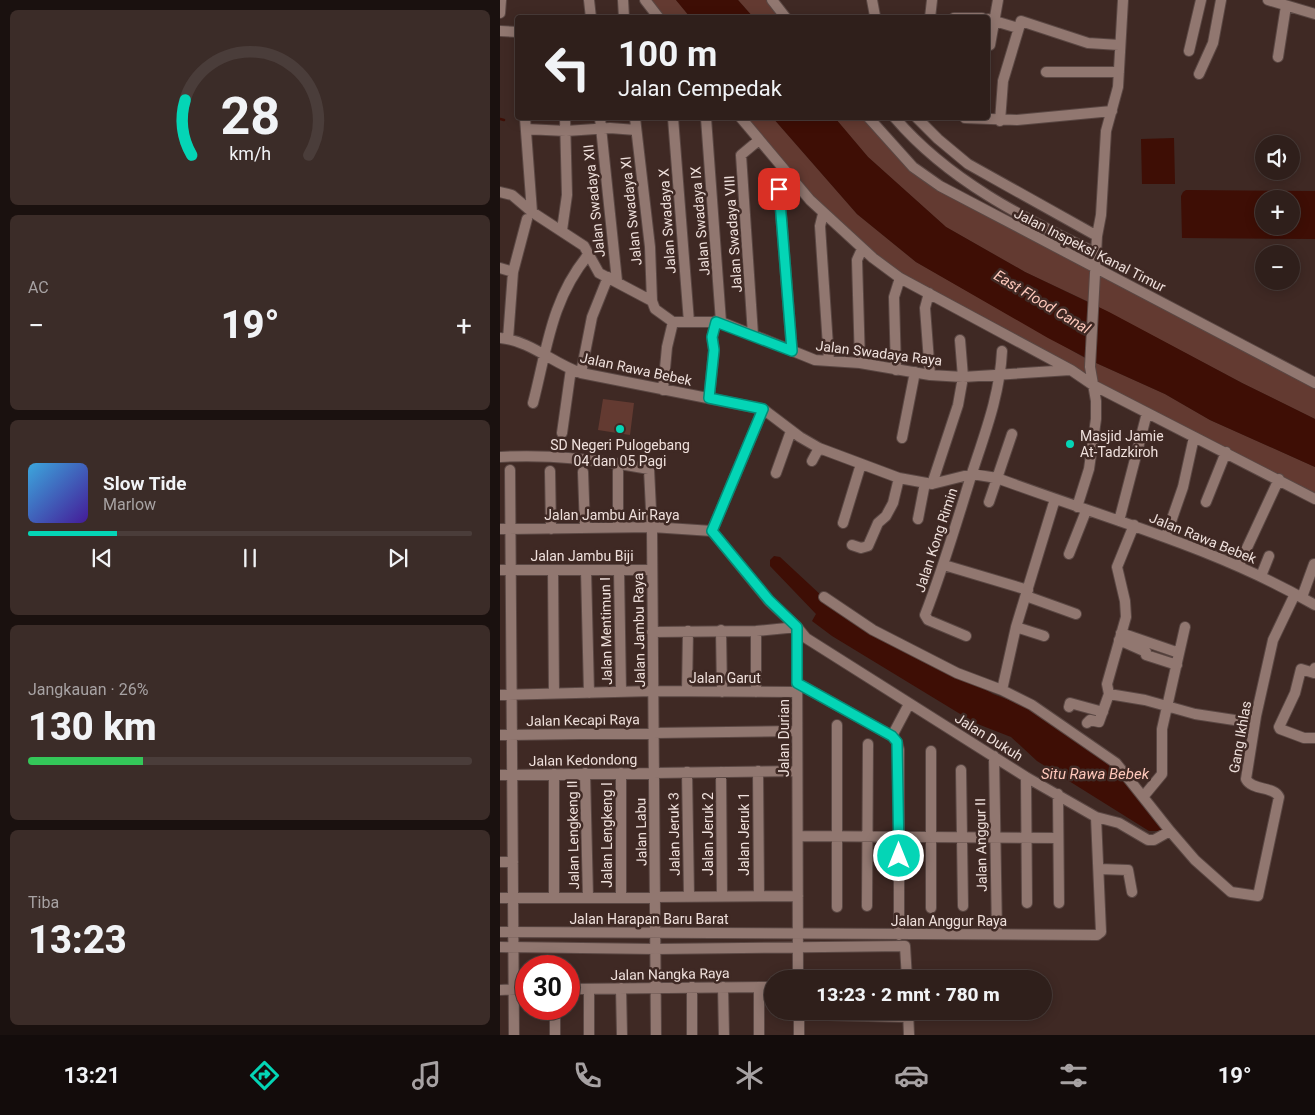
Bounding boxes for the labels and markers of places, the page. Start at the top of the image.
pin [758,168,800,210]
marker: SD Negeri Pulogebang 04 dan 05 Pagi [614,423,626,435]
place label: Masjid Jamie At-Tadzkiroh [1080,428,1164,460]
place label: SD Negeri Pulogebang 04 dan 05 Pagi [550,437,690,469]
marker: Masjid Jamie At-Tadzkiroh [1064,438,1076,450]

